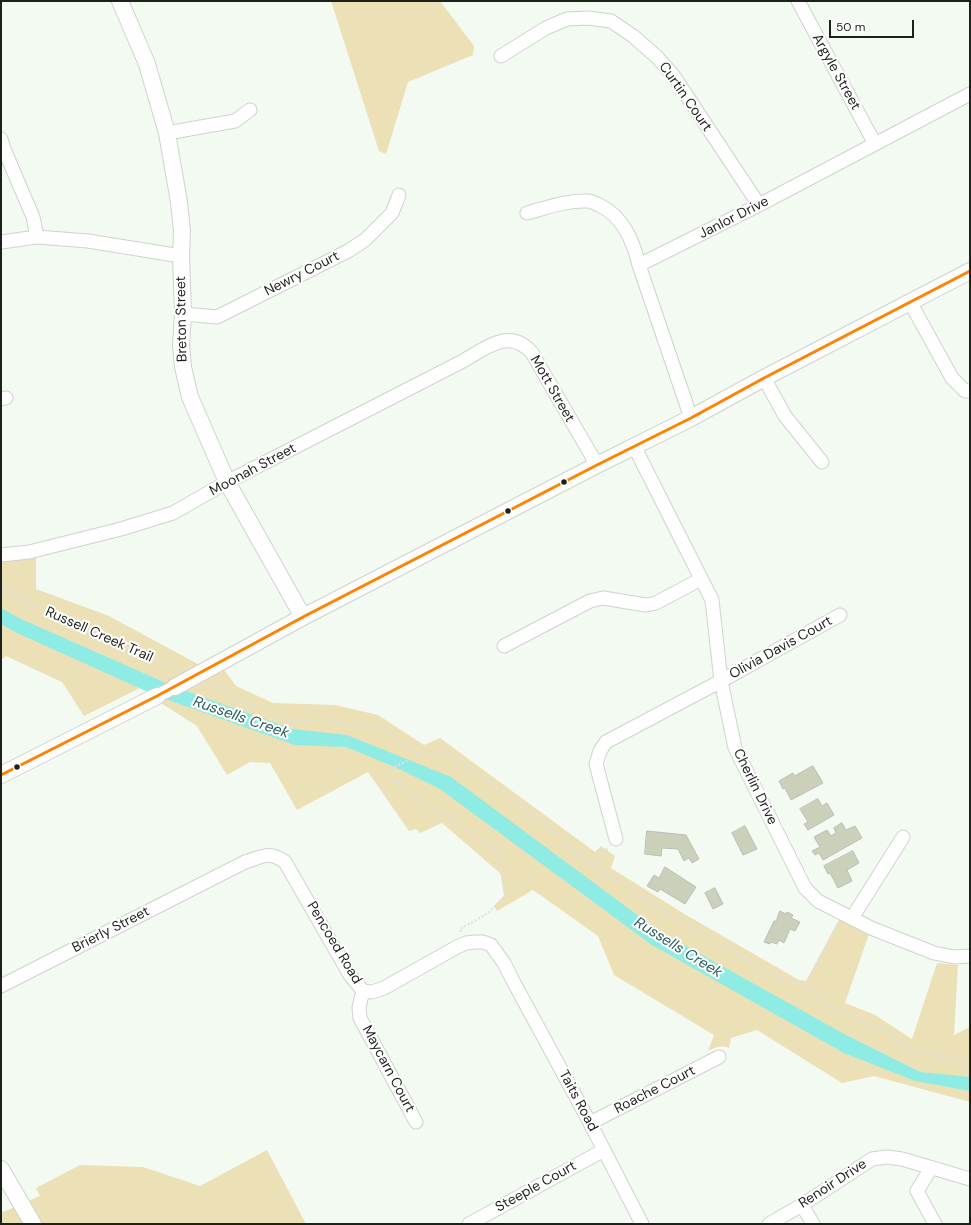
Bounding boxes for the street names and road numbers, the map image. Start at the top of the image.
street label: Argyle Street [808,31,864,113]
street label: Curtin Court [655,59,715,135]
street label: Janlor Drive [696,193,772,243]
street label: Newry Court [262,248,342,300]
street label: Breton Street [173,276,191,362]
street label: Mott Street [526,353,578,425]
street label: Moonah Street [207,440,299,500]
street label: Russell Creek Trail [42,604,156,666]
street label: Olivia Davis Court [727,613,835,683]
street label: Cherlin Drive [729,746,781,828]
street label: Pencoed Road [303,899,365,987]
street label: Brierly Street [70,903,152,957]
street label: Maycarn Court [358,1023,418,1115]
street label: Roache Court [612,1062,698,1118]
street label: Taits Road [555,1068,601,1134]
street label: Renoir Drive [796,1156,870,1212]
street label: Steeple Court [493,1158,579,1216]

